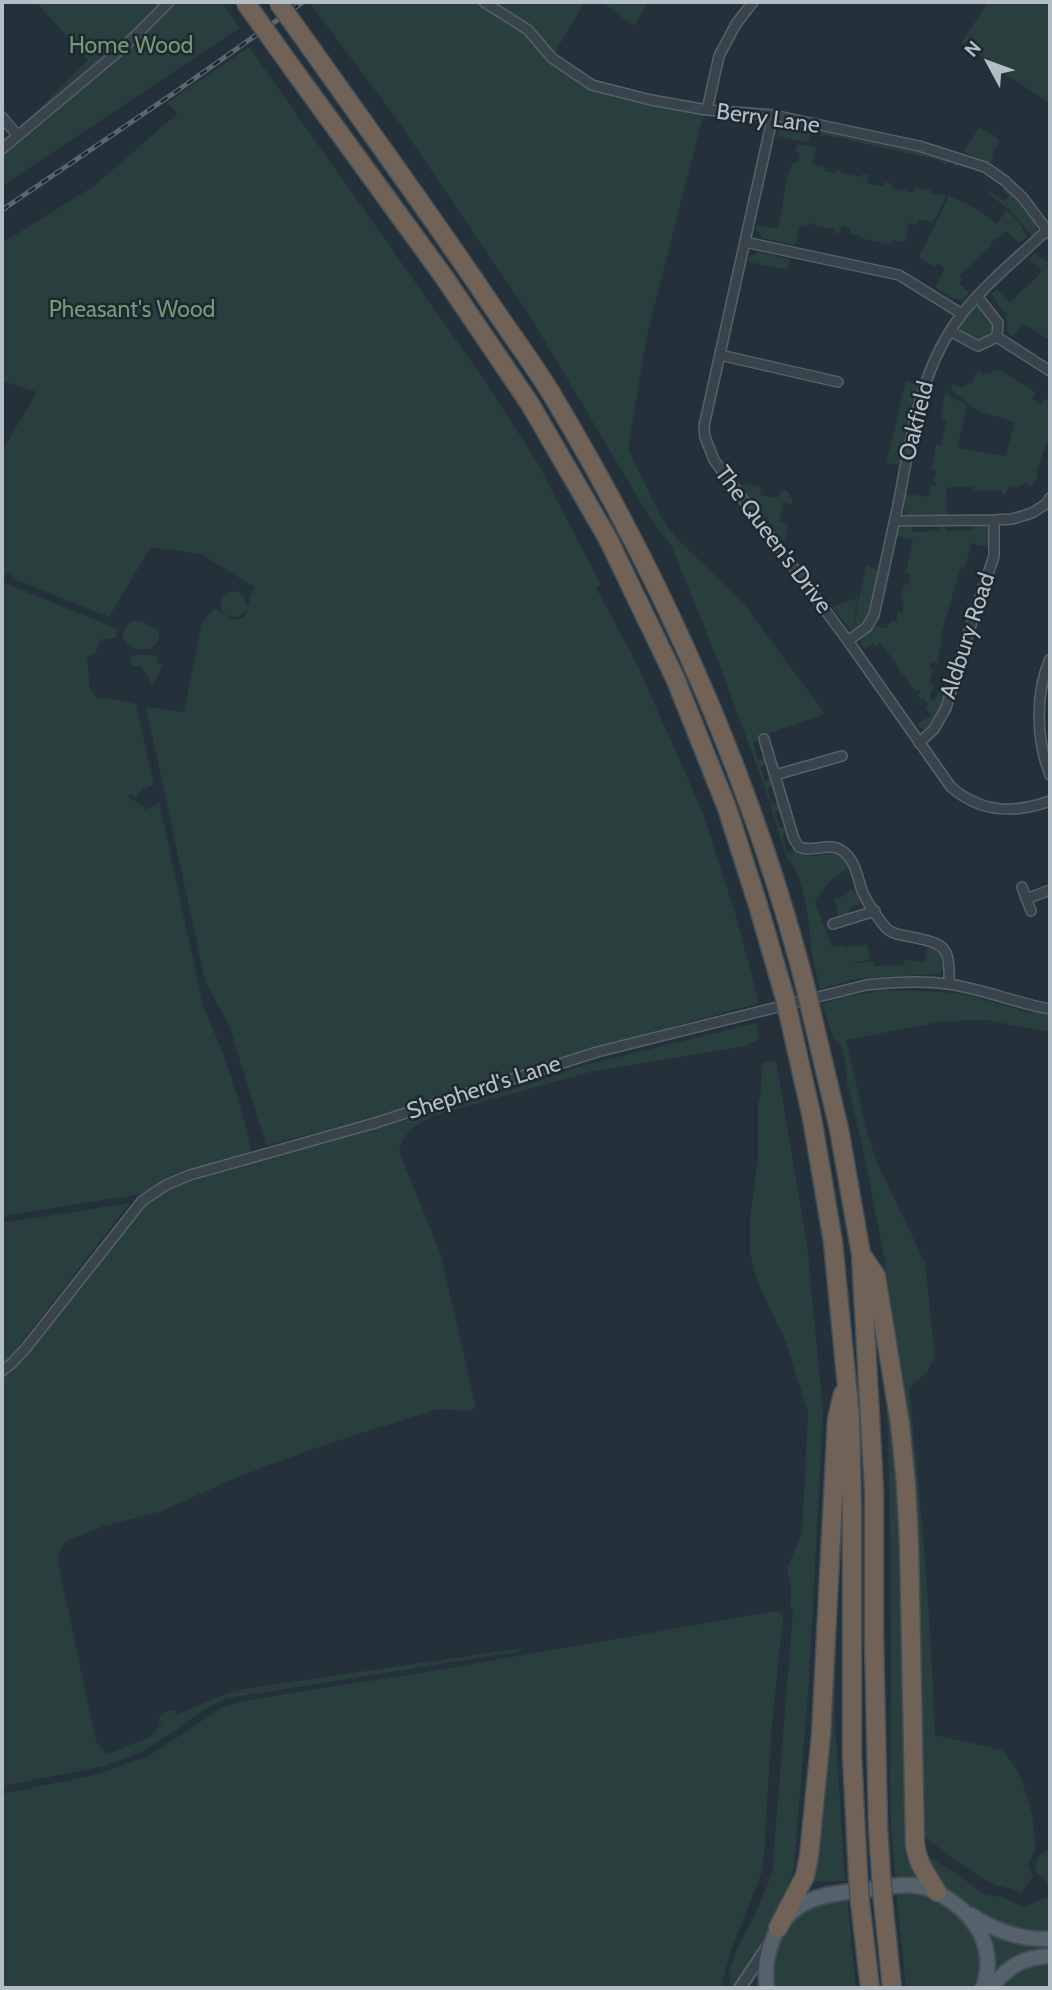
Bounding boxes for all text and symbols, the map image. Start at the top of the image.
north arrow [954,28,1024,98]
park label: Home Wood [69,32,193,60]
text: N [960,36,986,62]
street label: Berry Lane [715,98,821,140]
park label: Pheasant's Wood [49,296,215,324]
street label: Oakfield [894,378,940,464]
street label: The Queen's Drive [709,461,837,619]
street label: Aldbury Road [935,570,1001,702]
street label: Shepherd's Lane [404,1050,564,1126]

